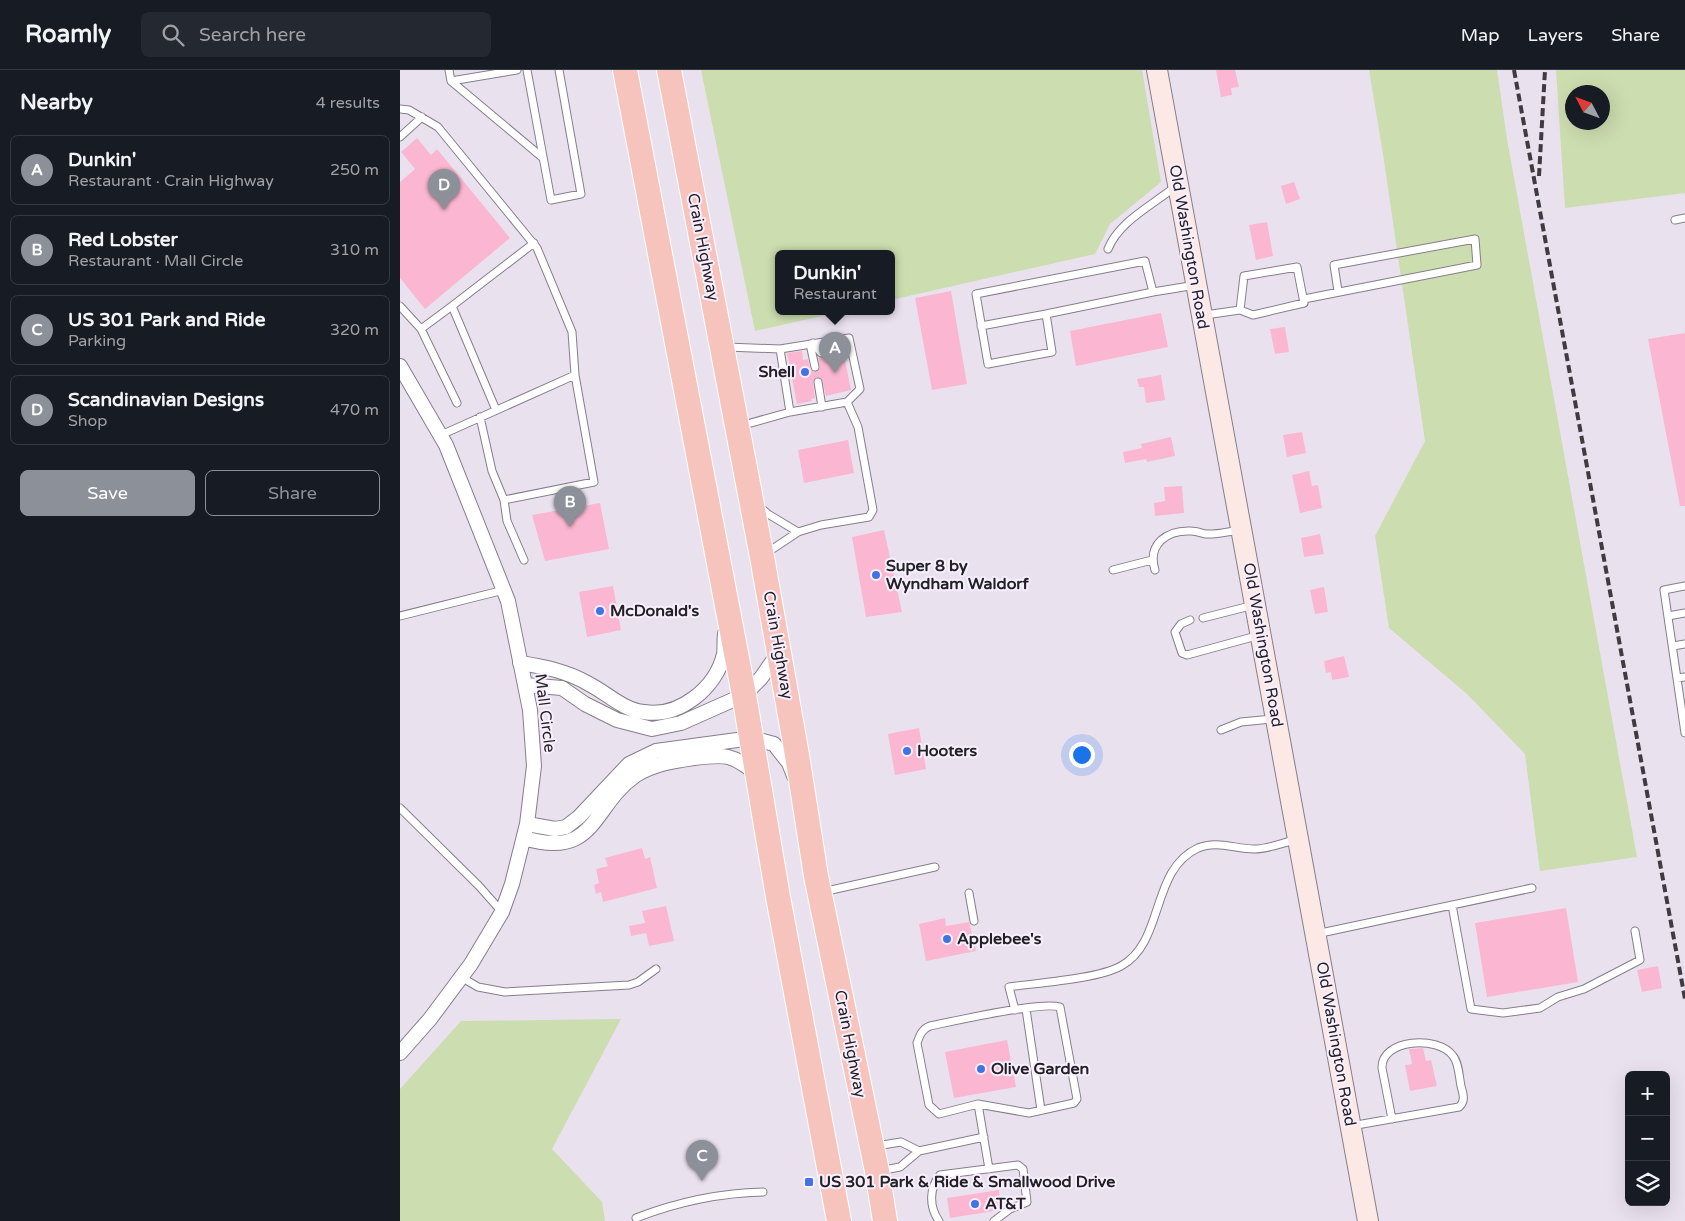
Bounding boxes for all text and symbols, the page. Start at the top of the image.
search box [141,12,491,57]
text: Roamly [25,20,111,49]
icon: search [159,21,187,49]
text: Search here [199,24,306,46]
text: Map [1461,24,1500,46]
text: Layers [1528,24,1583,46]
text: Share [1611,24,1660,46]
north arrow [1565,85,1610,130]
text: Nearby [20,90,93,115]
text: 4 results [316,93,380,113]
text: Dunkin' [68,149,136,171]
text: A [31,160,43,180]
text: 250 m [330,160,379,180]
street label: Old Washington Road [1165,163,1213,331]
pin: D [428,169,460,210]
text: Restaurant · Crain Highway [68,171,274,191]
street label: Crain Highway [683,191,723,303]
text: Red Lobster [68,229,178,251]
text: B [31,240,43,260]
text: 310 m [330,240,379,260]
popup [775,250,895,315]
text: Restaurant · Mall Circle [68,251,243,271]
text: Dunkin' [793,262,861,284]
text: Restaurant [793,284,877,304]
text: US 301 Park and Ride [68,309,266,331]
text: C [31,320,43,340]
text: 320 m [330,320,379,340]
text: Parking [68,331,126,351]
pin: A [819,332,851,373]
place label: Shell [759,362,795,382]
marker: Shell [799,366,811,378]
text: Scandinavian Designs [68,389,264,411]
text: D [31,400,43,420]
text: 470 m [330,400,379,420]
text: Shop [68,411,107,431]
button: Save [20,470,195,516]
button: Share [205,470,380,516]
pin: B [554,486,586,527]
place label: Super 8 by Wyndham Waldorf [886,556,1029,594]
street label: Old Washington Road [1239,561,1287,729]
marker: Super 8 by Wyndham Waldorf [870,569,882,581]
street label: Crain Highway [759,589,797,701]
place label: McDonald's [610,601,700,621]
marker: McDonald's [594,605,606,617]
street label: Mall Circle [530,673,560,753]
place label: Hooters [917,741,977,761]
your location [1069,742,1095,768]
marker: Hooters [901,745,913,757]
place label: Applebee's [957,929,1042,949]
marker: Applebee's [941,933,953,945]
street label: Old Washington Road [1312,960,1360,1128]
street label: Crain Highway [830,988,870,1100]
place label: Olive Garden [991,1059,1089,1079]
marker: Olive Garden [975,1063,987,1075]
map controls [1625,1071,1670,1206]
button: + [1625,1071,1670,1116]
button: − [1625,1116,1670,1161]
pin: C [686,1140,718,1181]
button: layers [1625,1161,1670,1206]
place label: US 301 Park & Ride & Smallwood Drive [819,1172,1115,1192]
marker: US 301 Park & Ride & Smallwood Drive [803,1176,815,1188]
place label: AT&T [985,1194,1026,1214]
marker: AT&T [969,1198,981,1210]

